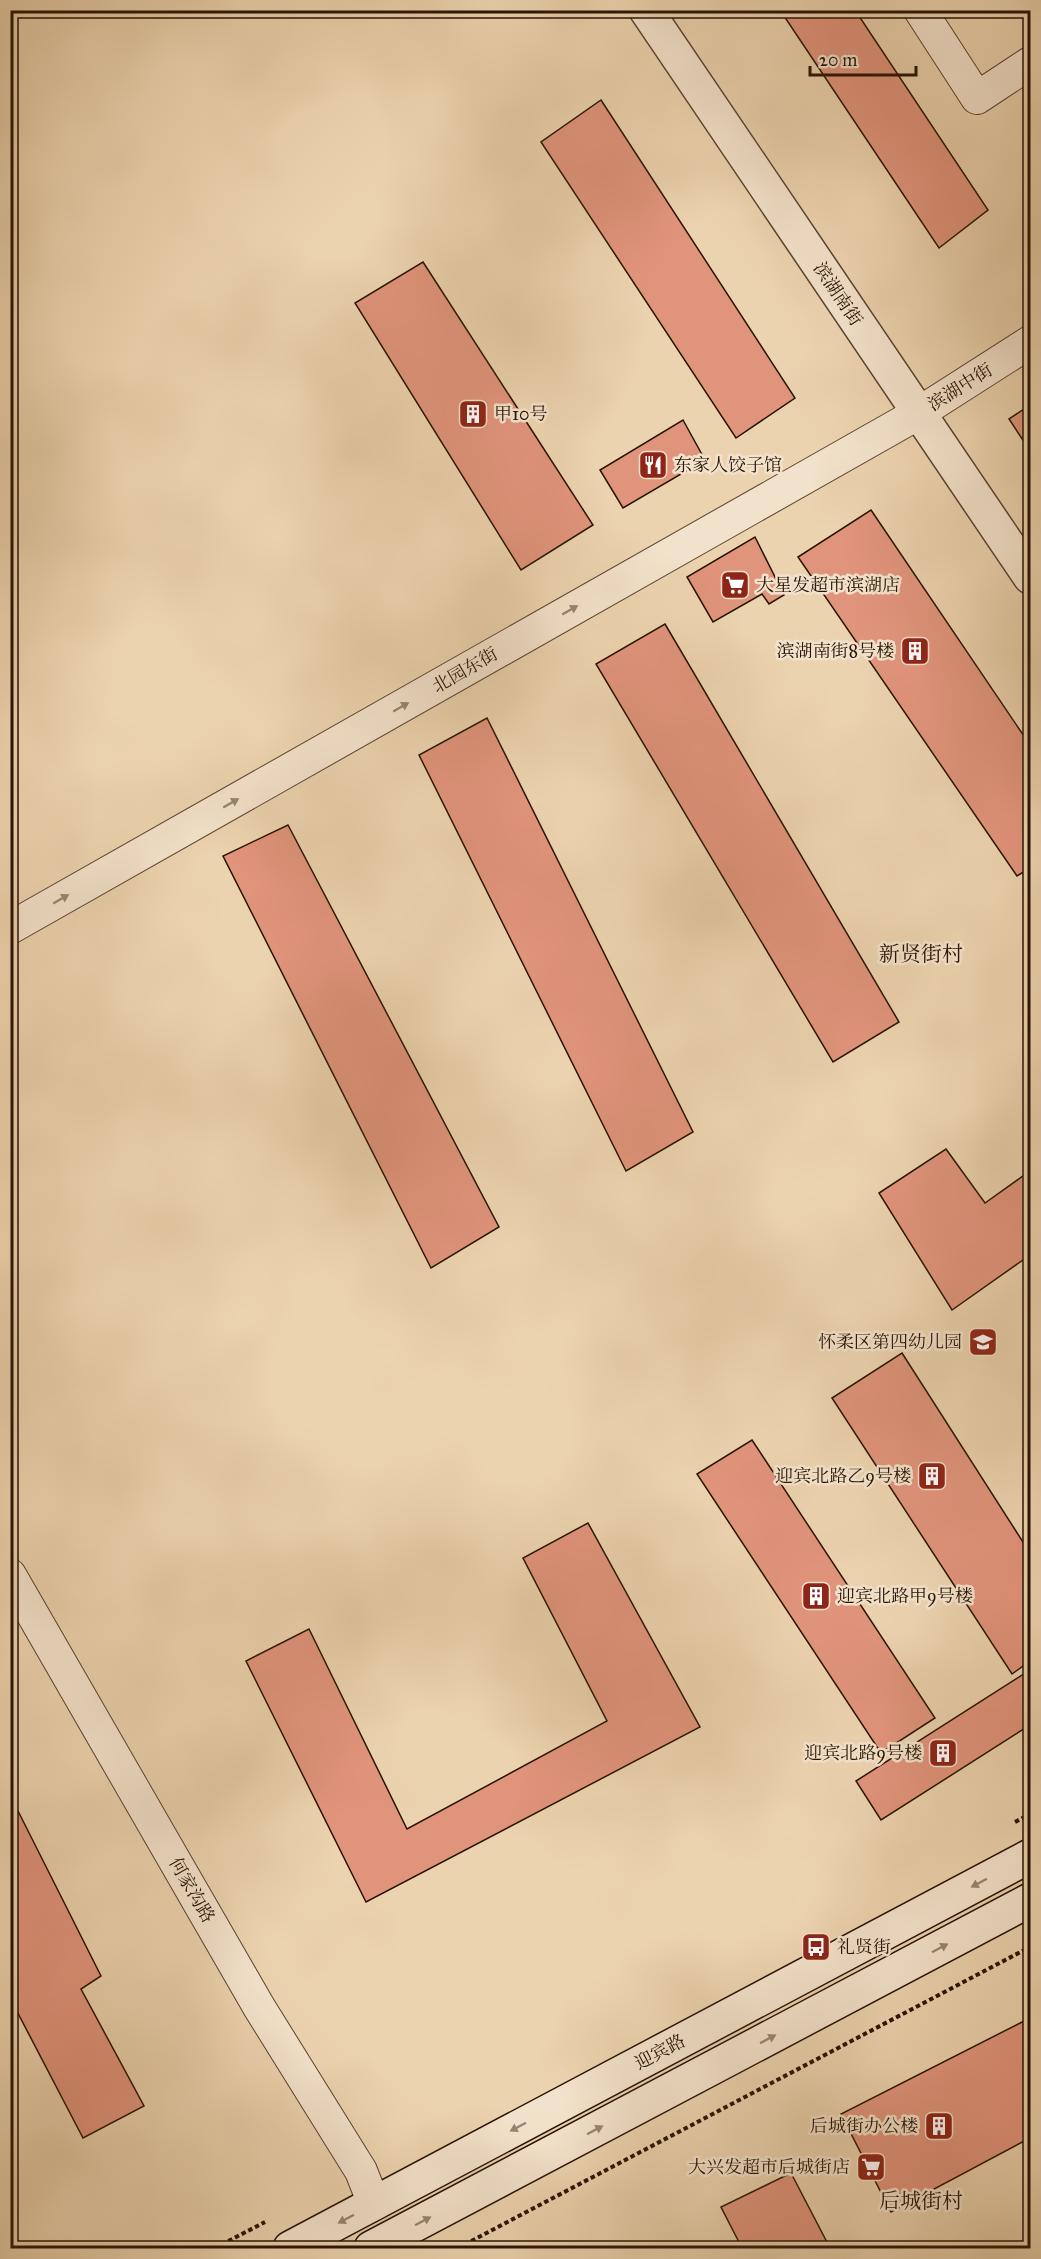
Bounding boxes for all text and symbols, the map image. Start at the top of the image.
scale bar [810,39,916,77]
text: 20 m [819,49,857,71]
street label: 滨湖南街 [809,258,867,330]
street label: 滨湖中街 [924,359,996,415]
building icon: 甲10号 [457,398,489,430]
place label: 甲10号 [494,403,548,425]
restaurant icon: 东家人饺子馆 [637,449,669,481]
place label: 东家人饺子馆 [674,454,782,476]
supermarket icon: 大星发超市滨湖店 [719,569,751,601]
place label: 大星发超市滨湖店 [756,574,900,596]
one-way arrow [562,605,578,616]
building icon: 滨湖南街8号楼 [899,635,931,667]
place label: 滨湖南街8号楼 [776,640,894,662]
street label: 北园东街 [428,642,502,698]
one-way arrow [393,701,409,712]
one-way arrow [223,798,240,808]
one-way arrow [53,894,70,904]
district label: 新贤街村 [879,941,963,967]
school or university icon: 怀柔区第四幼儿园 [967,1326,999,1358]
place label: 怀柔区第四幼儿园 [818,1331,962,1353]
building icon: 迎宾北路乙9号楼 [916,1460,948,1492]
place label: 迎宾北路乙9号楼 [775,1465,911,1487]
building icon: 迎宾北路甲9号楼 [800,1580,832,1612]
place label: 迎宾北路甲9号楼 [837,1585,973,1607]
building icon: 迎宾北路9号楼 [927,1737,959,1769]
place label: 迎宾北路9号楼 [804,1742,922,1764]
street label: 何家沟路 [164,1853,220,1927]
one-way arrow [970,1878,988,1888]
bus stop icon: 礼贤街 [800,1931,832,1963]
place label: 礼贤街 [837,1936,891,1958]
one-way arrow [932,1943,949,1953]
street label: 迎宾路 [631,2030,689,2074]
one-way arrow [759,2034,776,2044]
building icon: 后城街办公楼 [923,2110,955,2142]
place label: 后城街办公楼 [810,2115,918,2137]
one-way arrow [510,2122,527,2132]
one-way arrow [587,2125,604,2135]
supermarket icon: 大兴发超市后城街店 [855,2151,887,2183]
place label: 大兴发超市后城街店 [688,2156,850,2178]
district label: 后城街村 [879,2188,963,2214]
one-way arrow [337,2213,355,2223]
one-way arrow [414,2216,431,2226]

